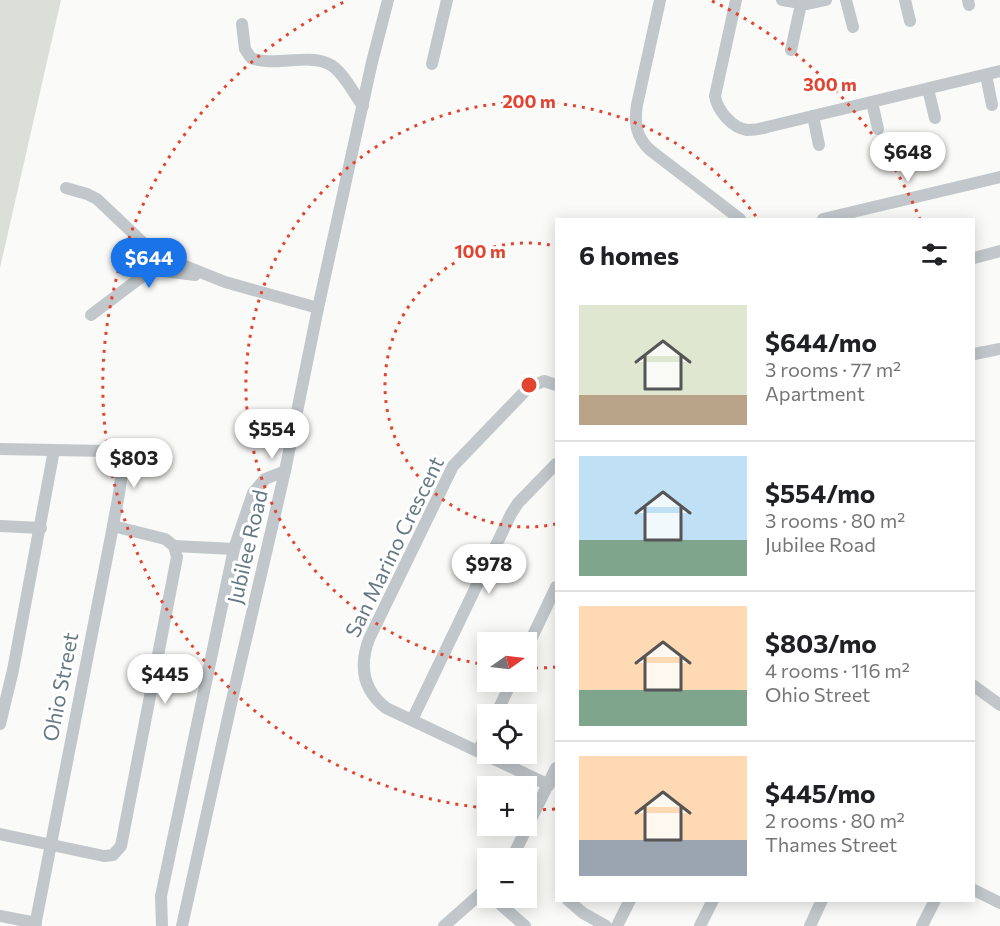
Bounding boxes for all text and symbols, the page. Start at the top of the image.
text: 300 m [803,73,857,95]
text: 200 m [502,90,556,112]
pin: $648 [872,132,944,183]
text: $648 [884,139,932,163]
pin: $644 [113,238,185,289]
icon: filters [918,238,951,271]
text: 6 homes [579,239,679,270]
text: 100 m [454,240,506,262]
text: $644 [125,245,173,269]
text: $644/mo [765,326,877,357]
icon: home [627,329,699,401]
text: 3 rooms · 77 m² [765,357,901,381]
centre of rings [519,375,539,395]
text: Apartment [765,381,865,405]
pin: $554 [236,409,308,460]
text: $554 [248,416,296,440]
pin: $803 [98,438,170,489]
text: $803 [110,445,158,469]
street label: San Marino Crescent [339,452,448,641]
text: $554/mo [765,477,875,508]
icon: home [627,480,699,552]
street label: Jubilee Road [221,487,272,606]
text: 3 rooms · 80 m² [765,508,905,532]
text: Jubilee Road [765,532,876,556]
pin: $978 [453,544,525,595]
text: $978 [466,551,512,575]
text: $803/mo [765,627,877,658]
street label: Ohio Street [37,630,82,743]
icon: home [627,630,699,702]
north arrow [477,632,537,692]
map controls [477,632,537,908]
pin: $445 [129,654,201,705]
text: 4 rooms · 116 m² [765,658,910,682]
text: $445 [141,661,189,685]
text: Ohio Street [765,682,870,706]
button: locate [477,704,537,764]
button: + [477,776,537,836]
text: $445/mo [765,777,876,808]
icon: home [627,780,699,852]
text: 2 rooms · 80 m² [765,808,905,832]
text: Thames Street [765,832,897,856]
button: − [477,848,537,908]

